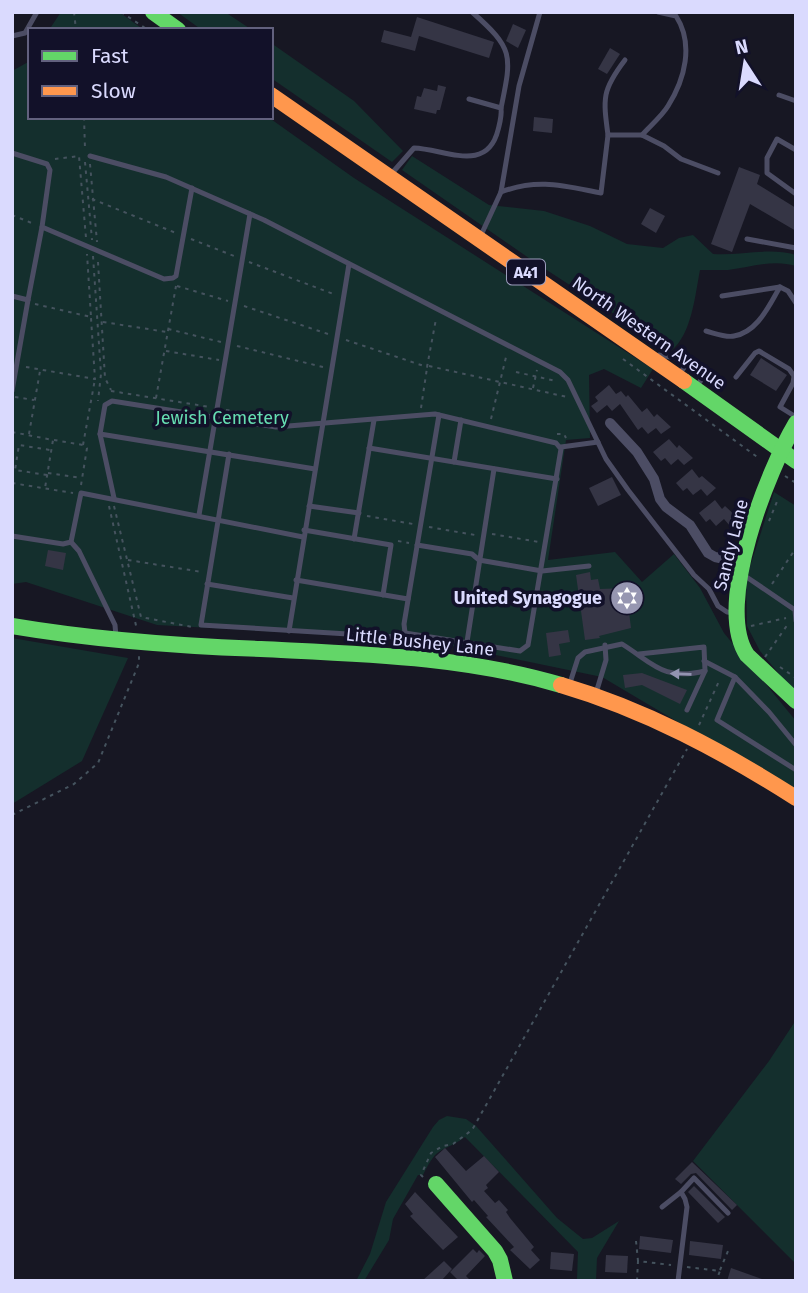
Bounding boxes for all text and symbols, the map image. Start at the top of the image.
legend [28,28,273,119]
north arrow [710,28,780,98]
text: N [733,34,750,59]
text: Fast [91,43,129,69]
text: Slow [91,78,136,104]
road number: A41 [507,260,545,284]
street label: North Western Avenue [568,272,730,394]
park label: Jewish Cemetery [155,407,289,429]
street label: Sandy Lane [709,497,753,593]
synagogue icon: United Synagogue [608,579,646,617]
place label: United Synagogue [454,587,602,609]
street label: Little Bushey Lane [345,623,495,661]
one-way arrow [670,668,692,680]

